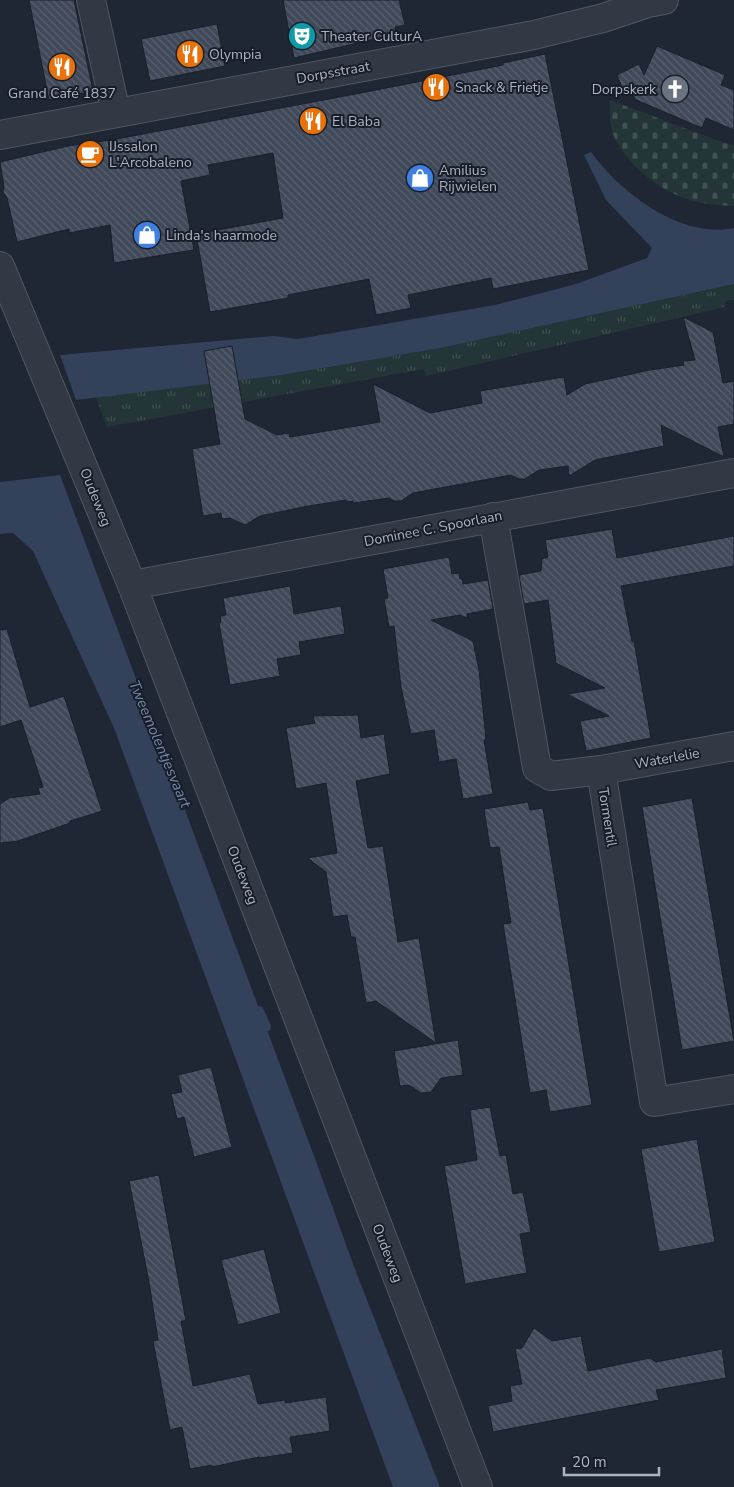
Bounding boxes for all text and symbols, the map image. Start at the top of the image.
theatre icon: Theater CulturA [287,21,317,51]
place label: Theater CulturA [321,27,422,46]
restaurant icon: Olympia [175,39,205,69]
place label: Olympia [209,45,262,64]
restaurant icon: Grand Café 1837 [47,52,77,82]
street label: Dorpsstraat [295,57,371,88]
restaurant icon: Snack & Frietje [421,72,451,102]
church icon: Dorpskerk [660,74,690,104]
place label: Snack & Frietje [455,78,548,97]
place label: Dorpskerk [592,80,657,99]
place label: Grand Café 1837 [8,84,116,103]
restaurant icon: El Baba [298,106,328,136]
place label: El Baba [332,112,380,131]
place label: IJssalon L'Arcobaleno [109,137,192,172]
cafe icon: IJssalon L'Arcobaleno [75,139,105,169]
place label: Amilius Rijwielen [439,161,497,196]
shop icon: Amilius Rijwielen [405,163,435,193]
shop icon: Linda's haarmode [132,220,162,250]
place label: Linda's haarmode [166,226,277,245]
street label: Oudeweg [75,465,116,529]
street label: Dominee C. Spoorlaan [362,506,504,551]
water label: Tweemolentjesvaart [124,677,196,812]
street label: Waterlelie [633,743,701,774]
street label: Tormentil [593,786,622,849]
street label: Oudeweg [223,843,262,907]
street label: Oudeweg [368,1221,407,1285]
scale bar [564,1444,659,1476]
text: 20 m [572,1452,607,1472]

